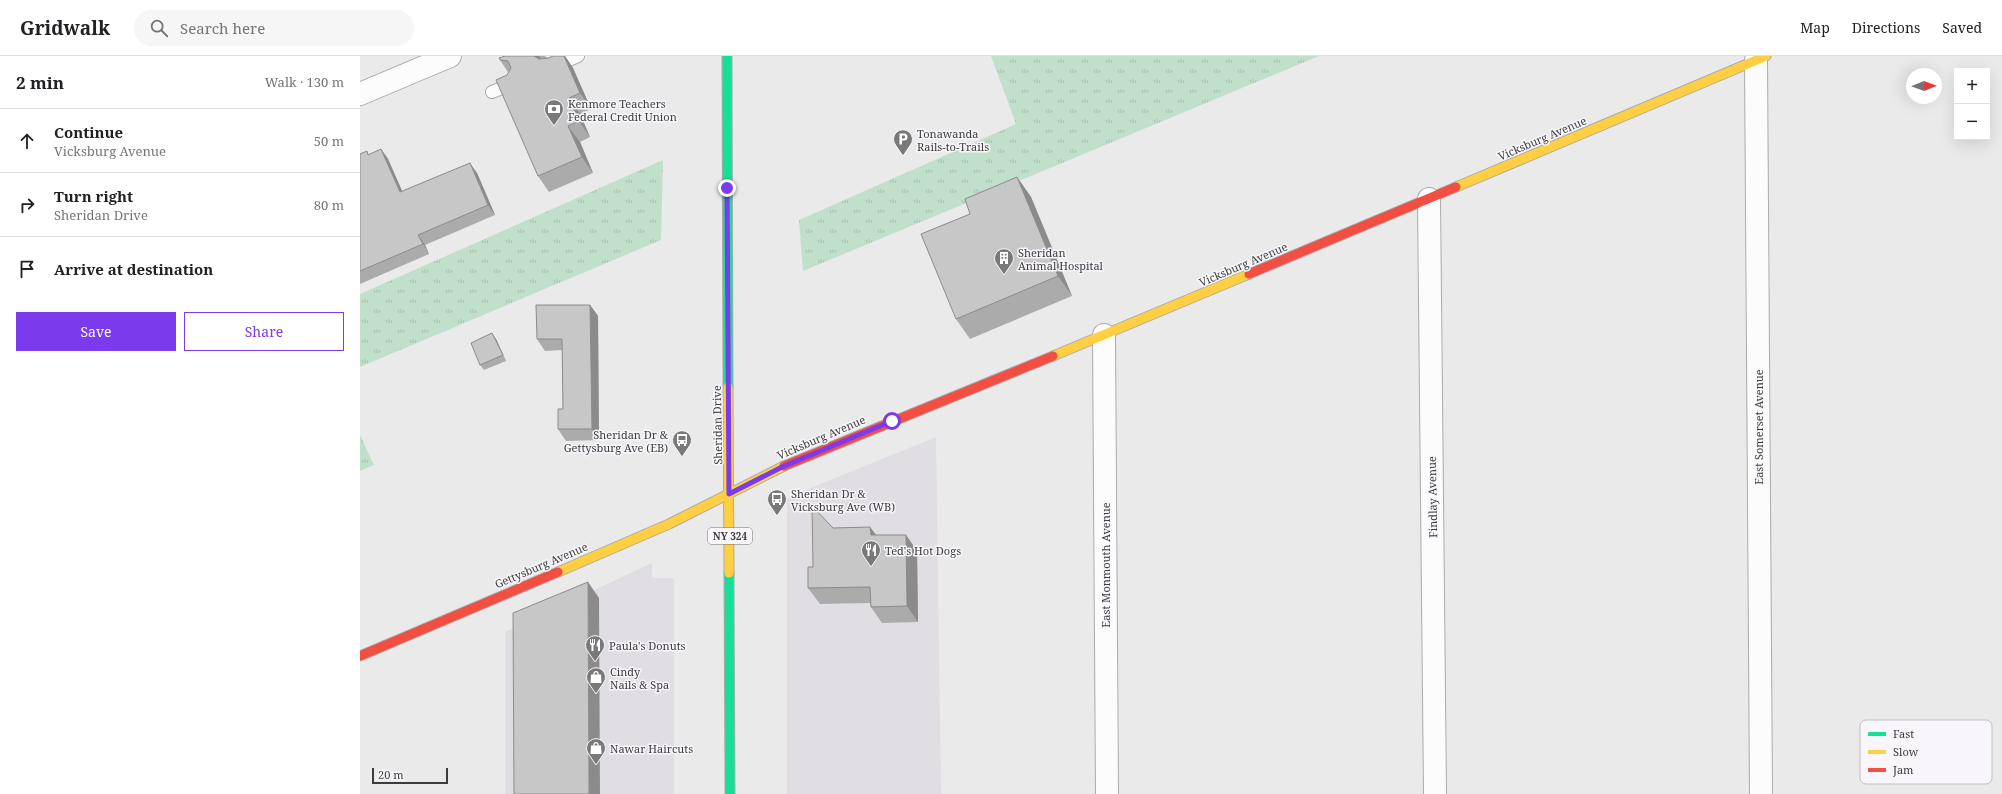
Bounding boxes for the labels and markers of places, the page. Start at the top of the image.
place label: Kenmore Teachers Federal Credit Union [568,96,677,124]
bank icon: Kenmore Teachers Federal Credit Union [543,98,565,126]
place label: Tonawanda Rails-to-Trails [917,126,989,154]
parking icon: Tonawanda Rails-to-Trails [892,128,914,156]
place label: Sheridan Animal Hospital [1018,245,1104,273]
building icon: Sheridan Animal Hospital [993,247,1015,275]
place label: Sheridan Dr & Gettysburg Ave (EB) [564,427,669,455]
bus stop icon: Sheridan Dr & Gettysburg Ave (EB) [671,429,693,457]
place label: Sheridan Dr & Vicksburg Ave (WB) [791,486,895,514]
bus stop icon: Sheridan Dr & Vicksburg Ave (WB) [766,488,788,516]
restaurant icon: Ted's Hot Dogs [860,539,882,567]
place label: Ted's Hot Dogs [885,543,961,558]
restaurant icon: Paula's Donuts [584,634,606,662]
place label: Paula's Donuts [609,638,686,653]
place label: Cindy Nails & Spa [610,664,669,692]
shop icon: Cindy Nails & Spa [585,666,607,694]
shop icon: Nawar Haircuts [585,737,607,765]
place label: Nawar Haircuts [610,741,693,756]

